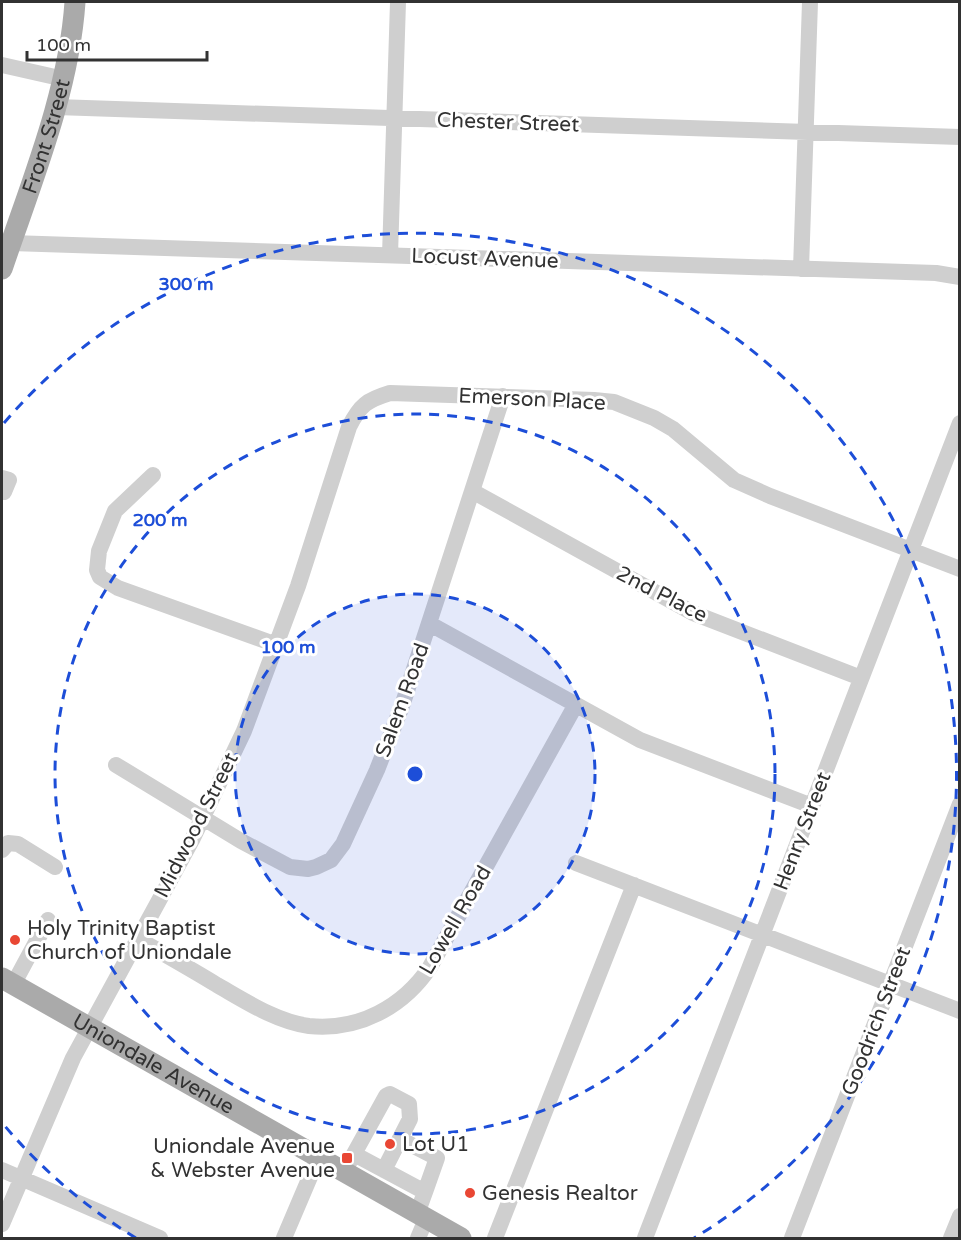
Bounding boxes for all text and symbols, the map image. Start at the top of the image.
scale bar [27,24,207,62]
text: 100 m [36,34,91,56]
street label: Front Street [17,76,76,197]
street label: Chester Street [436,108,580,137]
street label: Locust Avenue [411,243,559,274]
text: 300 m [158,273,214,295]
street label: Emerson Place [458,383,606,416]
text: 200 m [132,509,188,531]
street label: 2nd Place [612,561,712,628]
text: 100 m [260,636,316,658]
street label: Salem Road [370,640,435,761]
street label: Midwood Street [149,749,244,902]
centre of rings [405,764,425,784]
street label: Henry Street [768,768,837,894]
street label: Lowell Road [414,861,497,979]
place label: Holy Trinity Baptist Church of Uniondale [27,916,232,965]
marker: Holy Trinity Baptist Church of Uniondale [8,933,22,947]
street label: Goodrich Street [837,943,916,1099]
street label: Uniondale Avenue [68,1008,239,1120]
place label: Lot U1 [402,1132,469,1157]
place label: Uniondale Avenue & Webster Avenue [150,1134,335,1183]
marker: Lot U1 [383,1137,397,1151]
marker: Uniondale Avenue & Webster Avenue [340,1151,354,1165]
place label: Genesis Realtor [482,1181,638,1206]
marker: Genesis Realtor [463,1186,477,1200]

